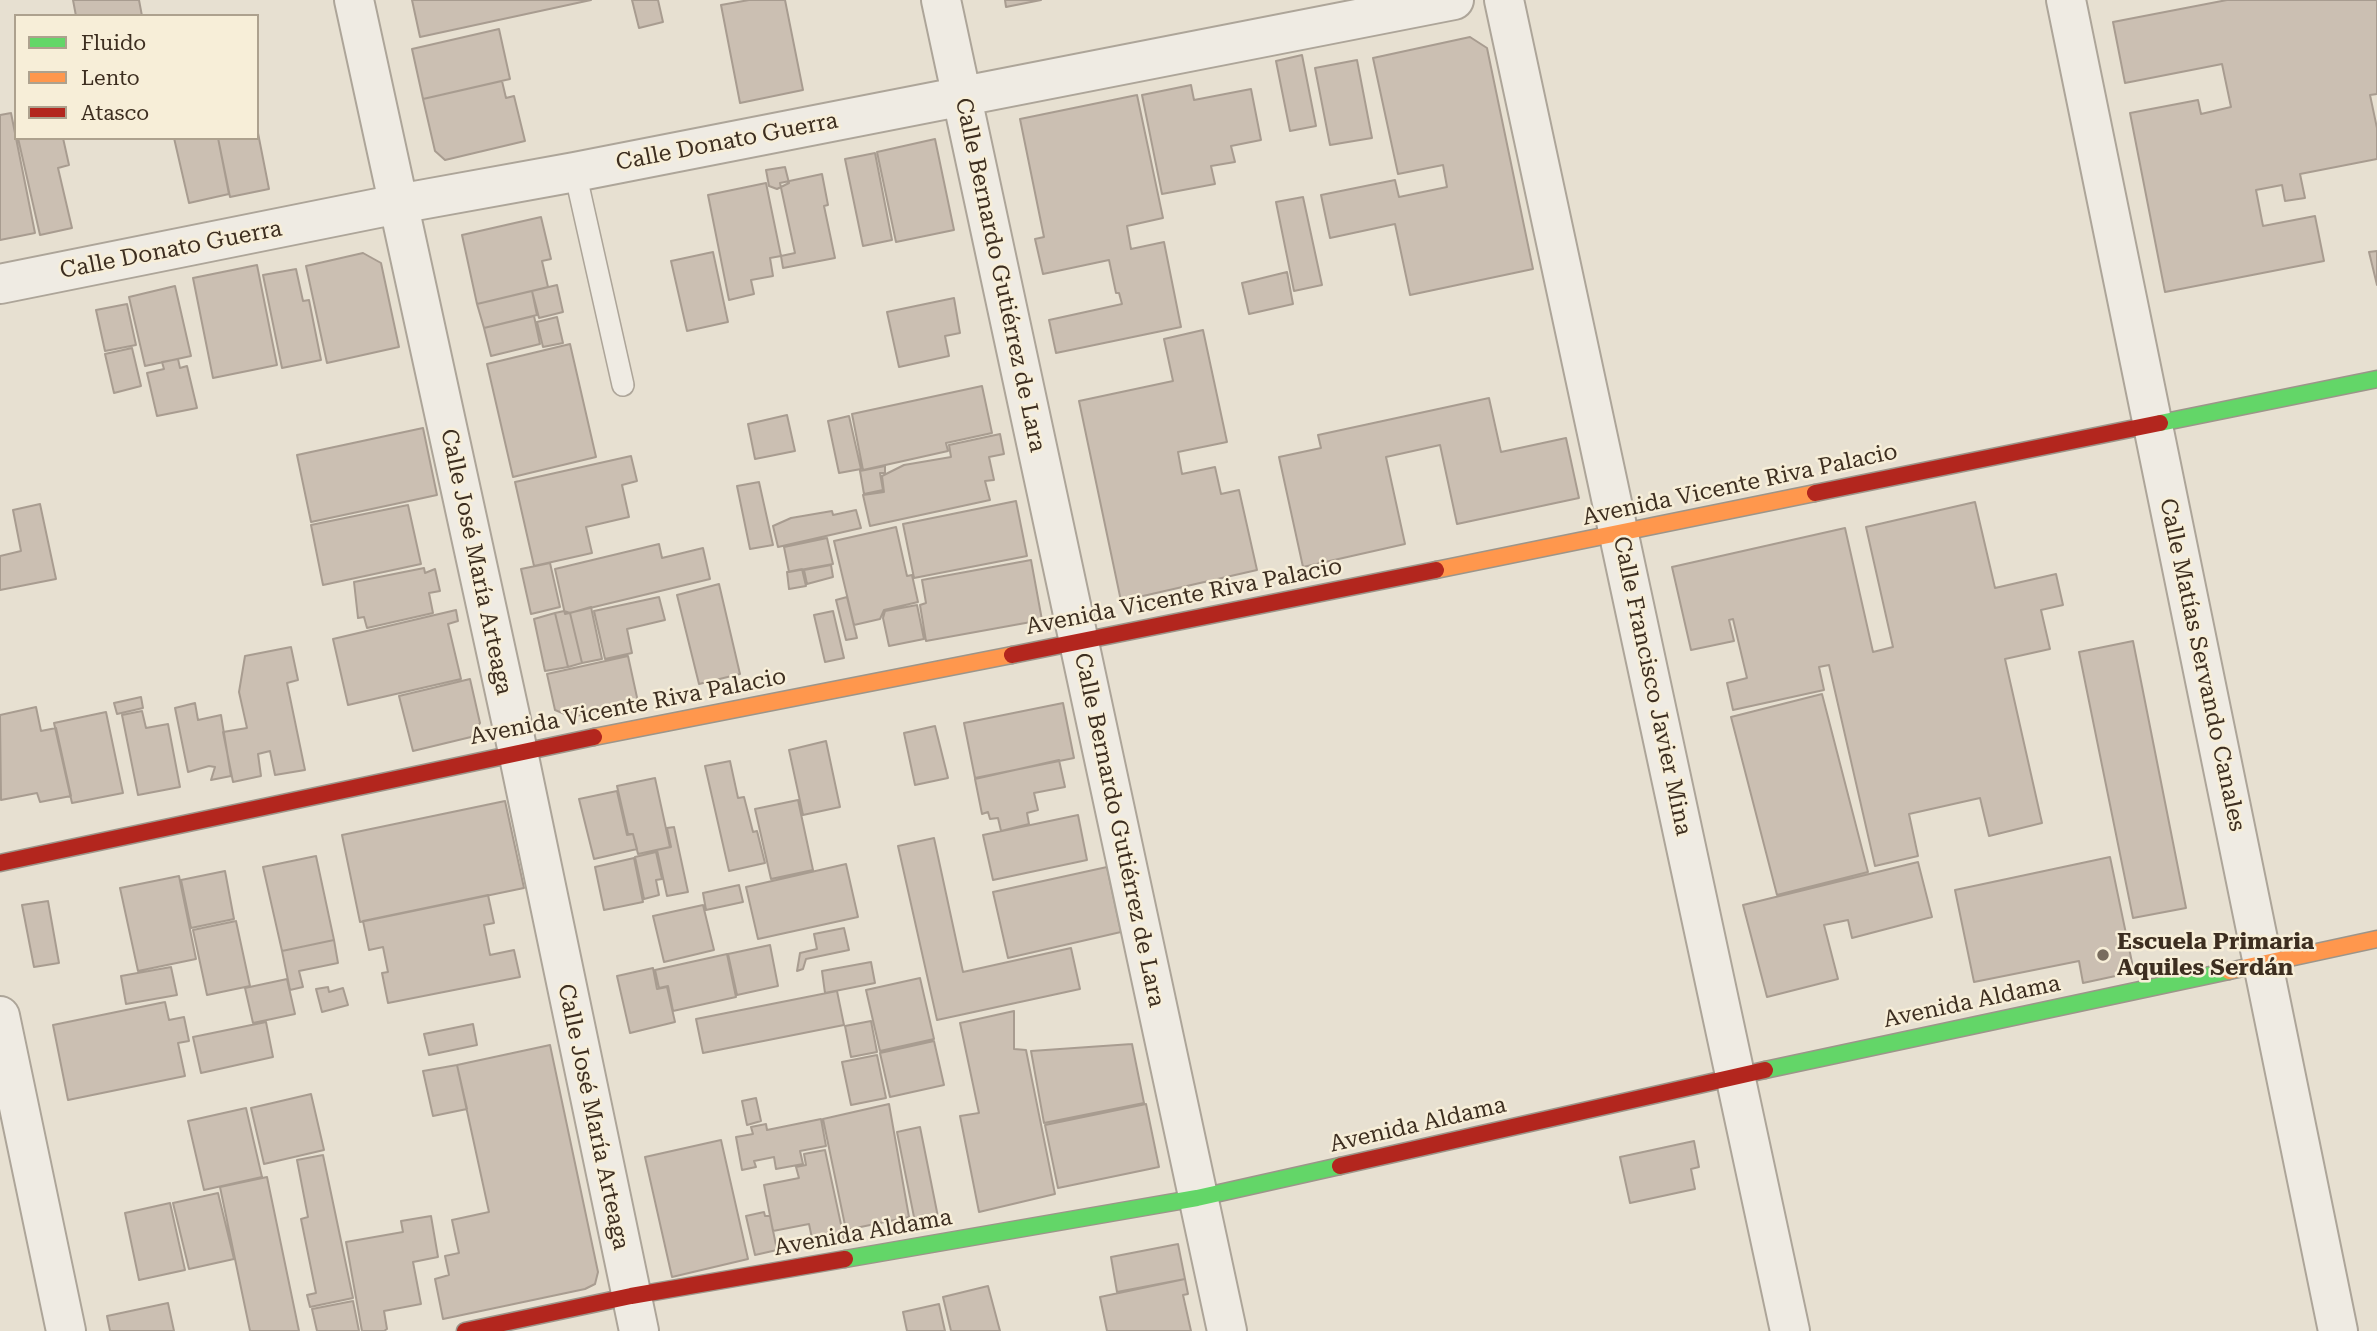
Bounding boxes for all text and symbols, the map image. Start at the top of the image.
legend [14,14,259,140]
text: Fluido [81,31,146,55]
text: Lento [81,66,140,90]
street label: Calle Bernardo Gutiérrez de Lara [949,95,1051,455]
text: Atasco [81,101,149,125]
street label: Calle Donato Guerra [614,107,840,177]
street label: Calle Donato Guerra [58,215,284,285]
street label: Calle José María Arteaga [434,426,518,698]
street label: Avenida Vicente Riva Palacio [1580,438,1900,532]
street label: Calle Matías Servando Canales [2153,496,2251,834]
street label: Calle Francisco Javier Mina [1607,534,1697,838]
street label: Avenida Vicente Riva Palacio [1024,553,1344,641]
street label: Calle Bernardo Gutiérrez de Lara [1068,650,1170,1010]
street label: Avenida Vicente Riva Palacio [468,663,788,751]
place label: Escuela Primaria Aquiles Serdán [2117,928,2314,982]
marker: Escuela Primaria Aquiles Serdán [2095,947,2111,963]
street label: Avenida Aldama [1881,970,2063,1034]
street label: Calle José María Arteaga [551,981,635,1253]
street label: Avenida Aldama [1327,1091,1509,1159]
street label: Avenida Aldama [772,1204,954,1262]

